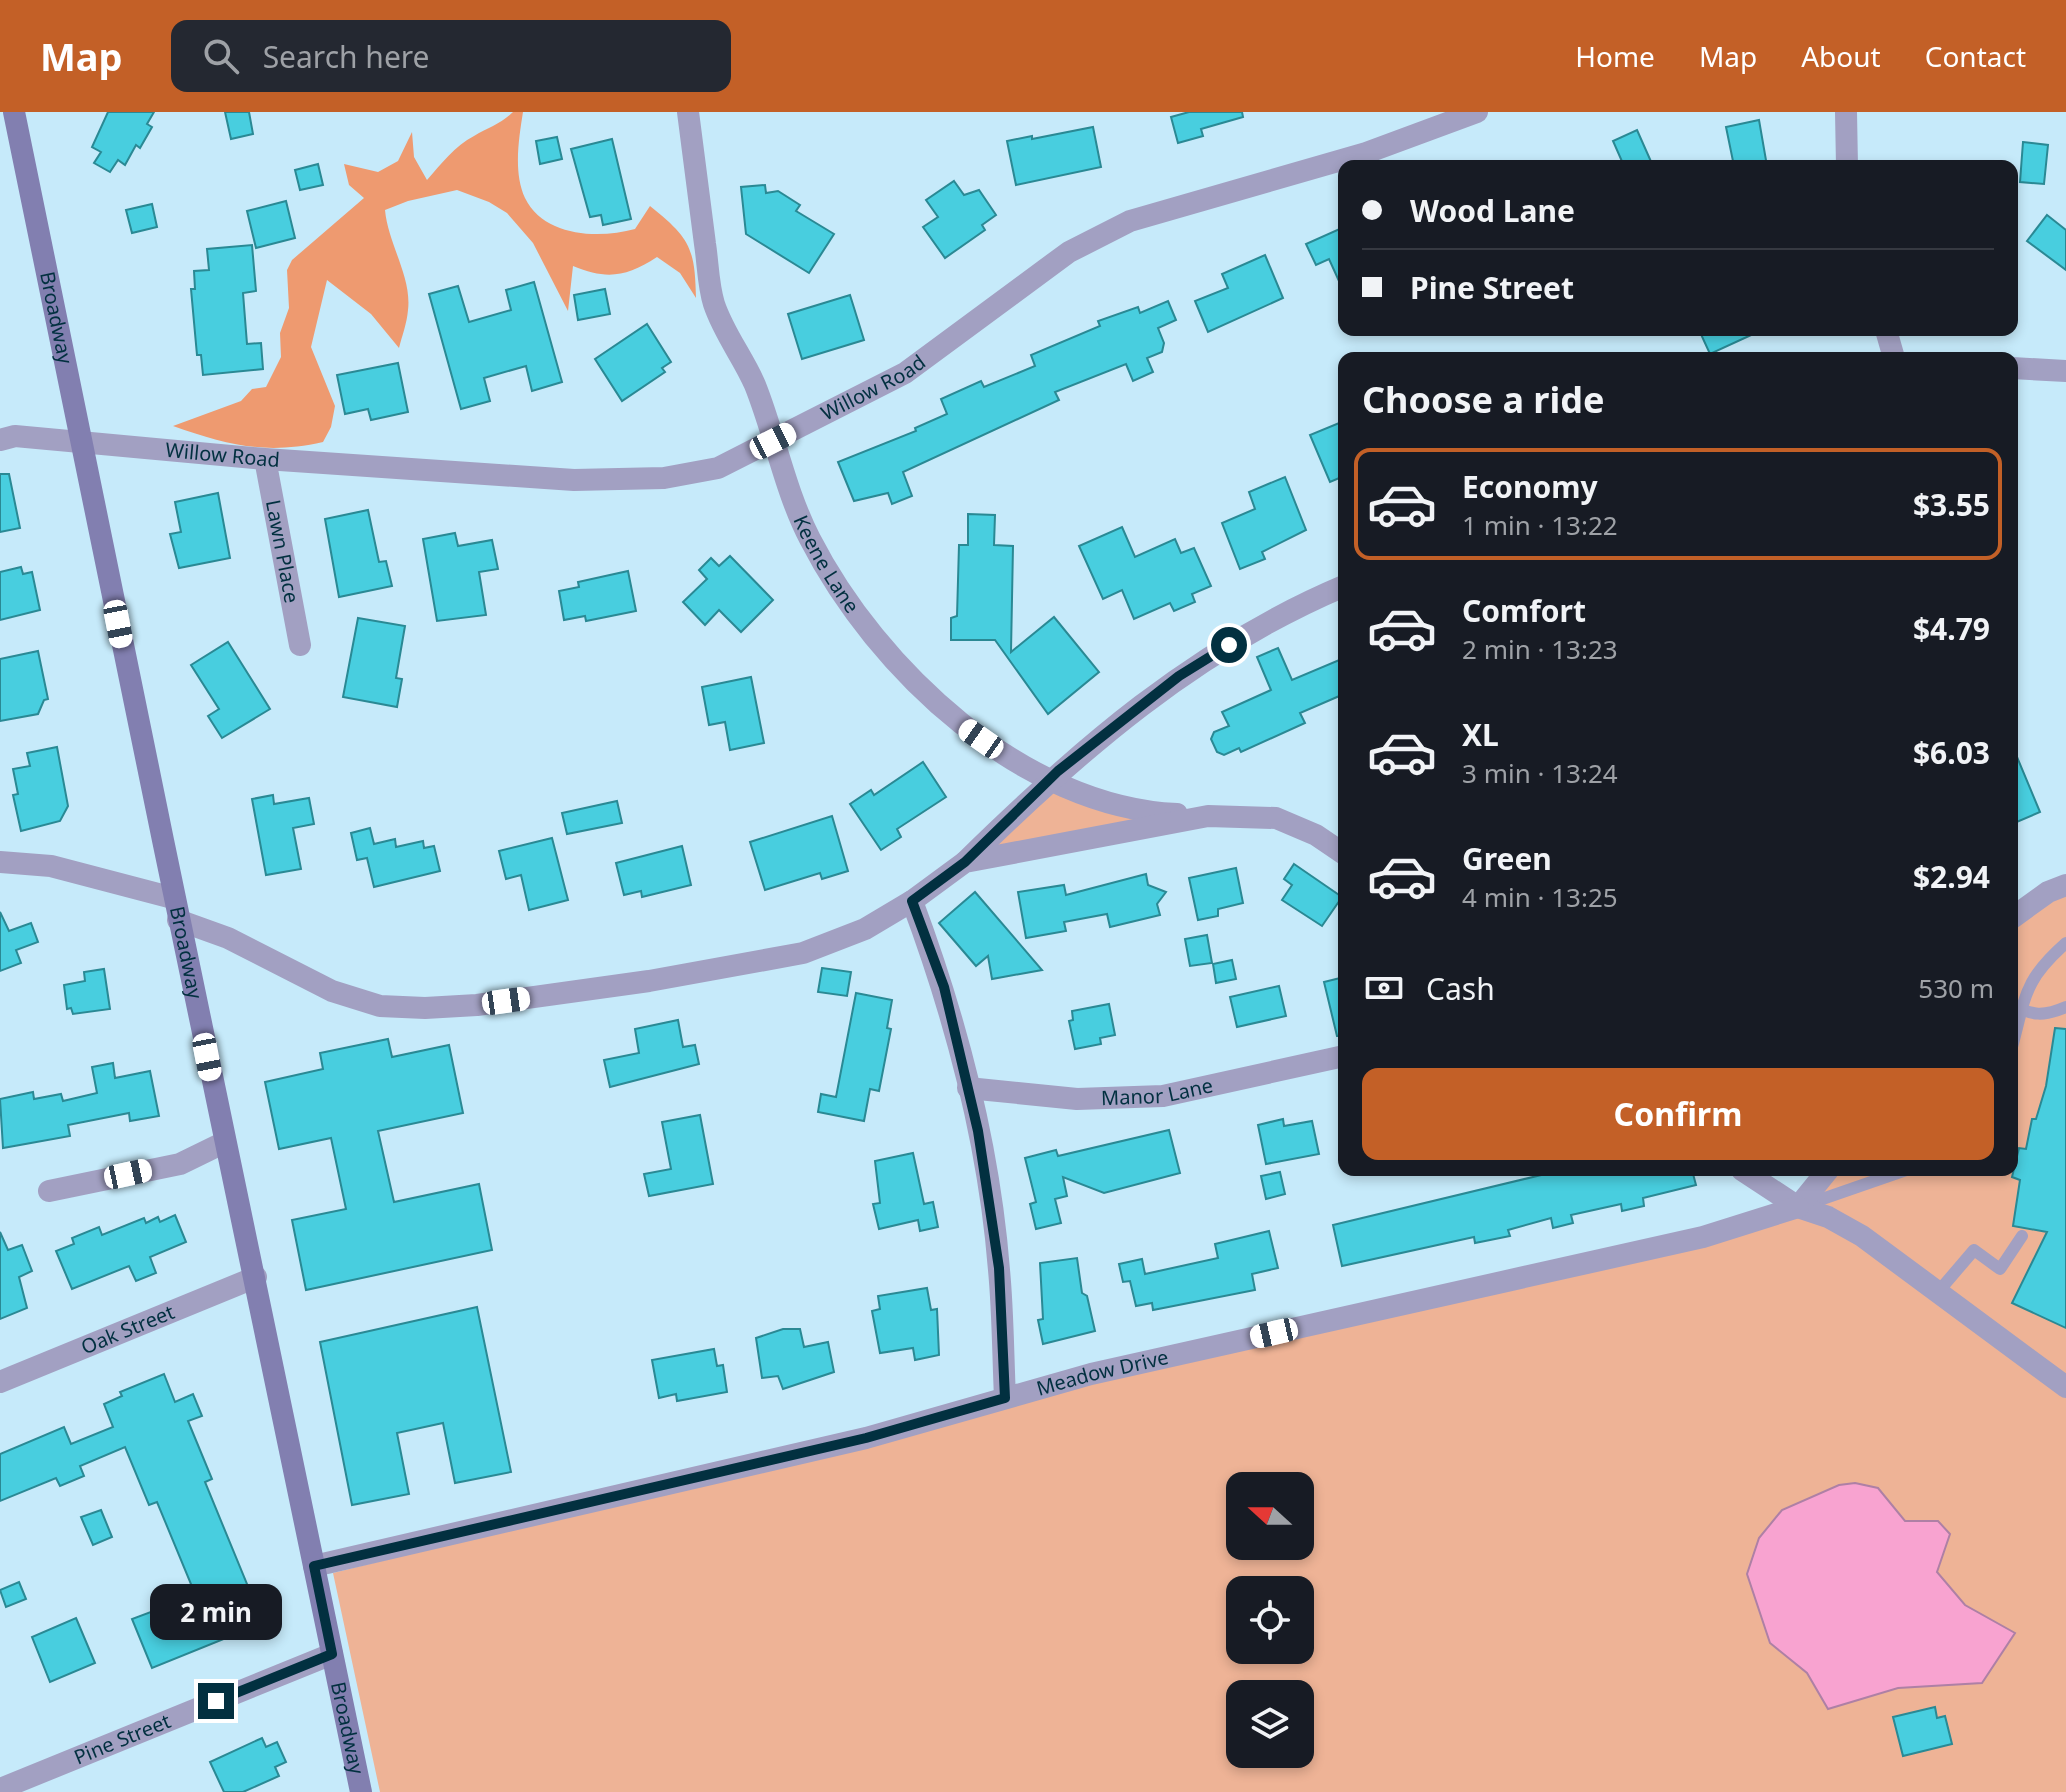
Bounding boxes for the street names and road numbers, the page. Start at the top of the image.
street label: Broadway [34,269,79,367]
street label: Willow Road [816,348,931,426]
street label: Willow Road [164,436,281,473]
street label: Lawn Place [260,497,306,605]
street label: Keene Lane [787,511,866,618]
street label: Broadway [164,904,209,1002]
street label: Manor Lane [1101,1071,1215,1111]
street label: Oak Street [77,1298,178,1360]
street label: Meadow Drive [1033,1343,1171,1402]
street label: Broadway [325,1679,371,1777]
street label: Pine Street [70,1707,174,1771]

